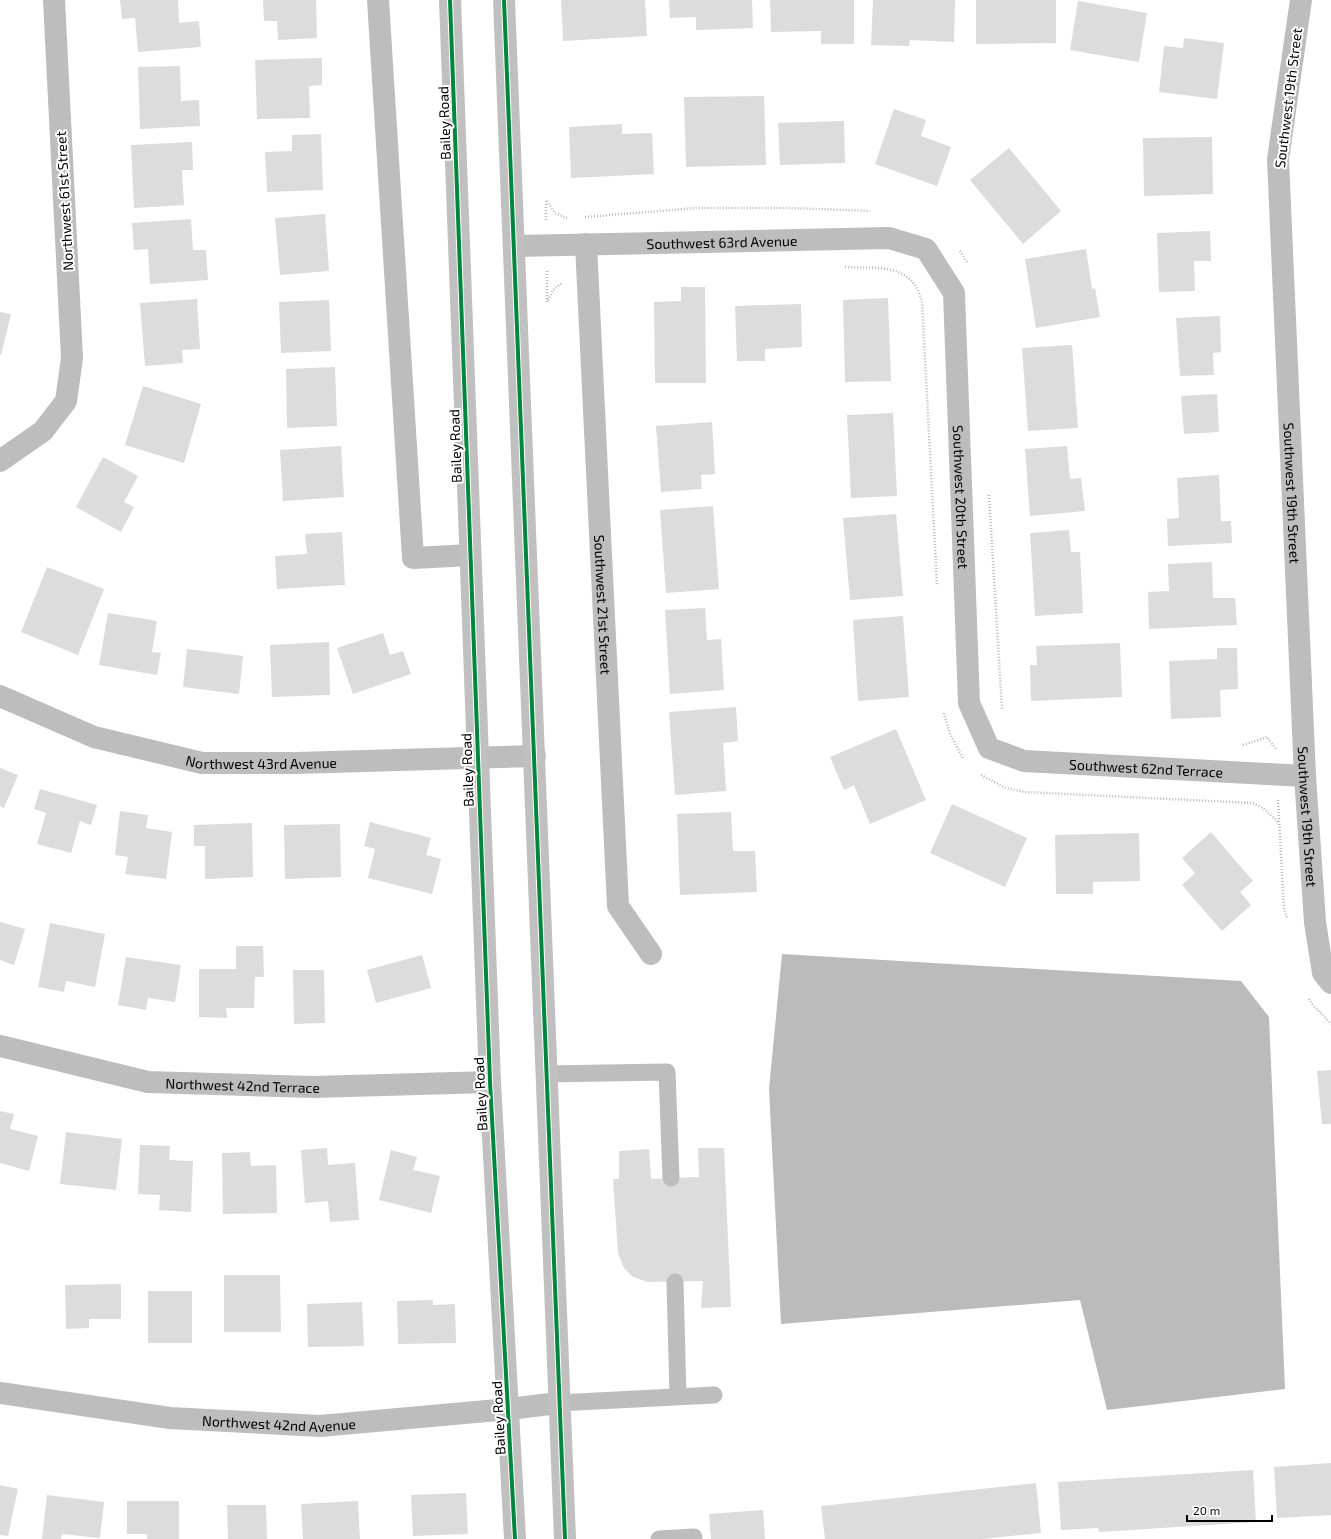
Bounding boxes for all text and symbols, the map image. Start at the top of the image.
street label: Southwest 19th Street [1271,27,1305,169]
street label: Bailey Road [434,86,454,160]
street label: Northwest 61st Street [52,131,76,271]
street label: Southwest 63rd Avenue [646,231,798,252]
street label: Bailey Road [445,409,465,483]
street label: Southwest 19th Street [1281,422,1304,564]
street label: Southwest 20th Street [950,425,973,569]
street label: Southwest 21st Street [592,534,615,675]
street label: Bailey Road [457,733,477,807]
street label: Southwest 19th Street [1295,746,1321,888]
street label: Northwest 43rd Avenue [184,751,337,772]
street label: Southwest 62nd Terrace [1069,755,1224,780]
street label: Bailey Road [470,1057,490,1131]
street label: Northwest 42nd Terrace [165,1074,320,1096]
street label: Bailey Road [488,1381,508,1455]
street label: Northwest 42nd Avenue [202,1411,357,1435]
scale bar [1187,1497,1272,1523]
text: 20 m [1193,1503,1220,1517]

